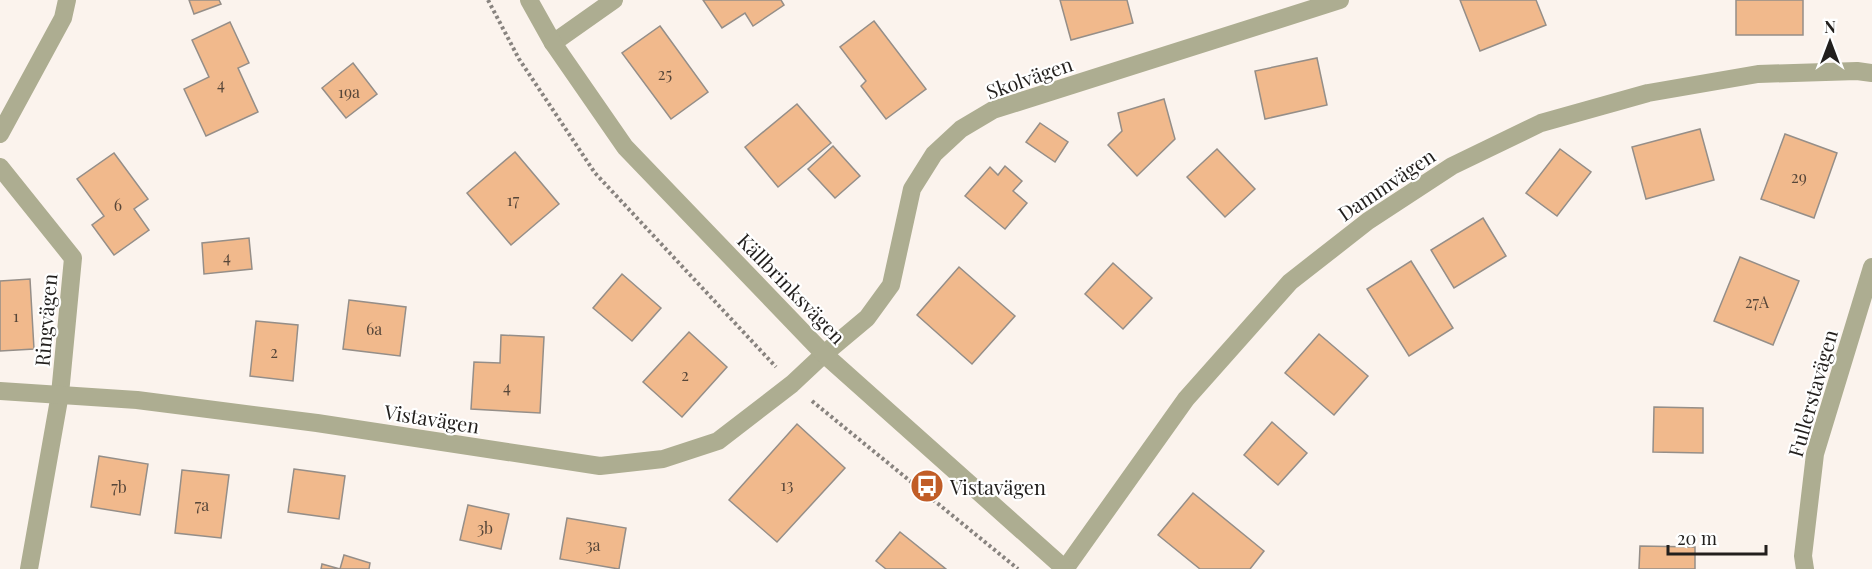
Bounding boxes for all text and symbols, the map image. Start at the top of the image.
north arrow [1800,12,1860,72]
text: N [1824,16,1836,37]
street label: Skolvägen [982,50,1076,104]
house number: 25 [658,63,672,84]
house number: 4 [217,73,225,94]
house number: 19a [338,81,360,102]
street label: Dammvägen [1332,142,1440,226]
house number: 29 [1791,166,1807,187]
house number: 17 [507,189,520,210]
house number: 6 [114,194,122,215]
street label: Källbrinksvägen [732,227,852,349]
house number: 4 [223,246,231,267]
street label: Ringvägen [27,272,63,367]
house number: 27A [1745,291,1770,312]
house number: 1 [13,305,19,326]
house number: 6a [366,318,382,339]
street label: Fullerstavägen [1781,326,1843,460]
house number: 2 [270,341,278,362]
house number: 2 [681,364,689,385]
house number: 4 [503,376,511,397]
street label: Vistavägen [382,397,481,439]
bus stop icon: Vistavägen [909,468,945,504]
place label: Vistavägen [949,473,1046,500]
house number: 13 [781,474,793,495]
house number: 7b [111,476,127,497]
house number: 7a [195,494,209,515]
house number: 3b [477,517,493,538]
scale bar [1668,518,1766,556]
text: 20 m [1677,526,1717,550]
house number: 3a [585,534,601,555]

